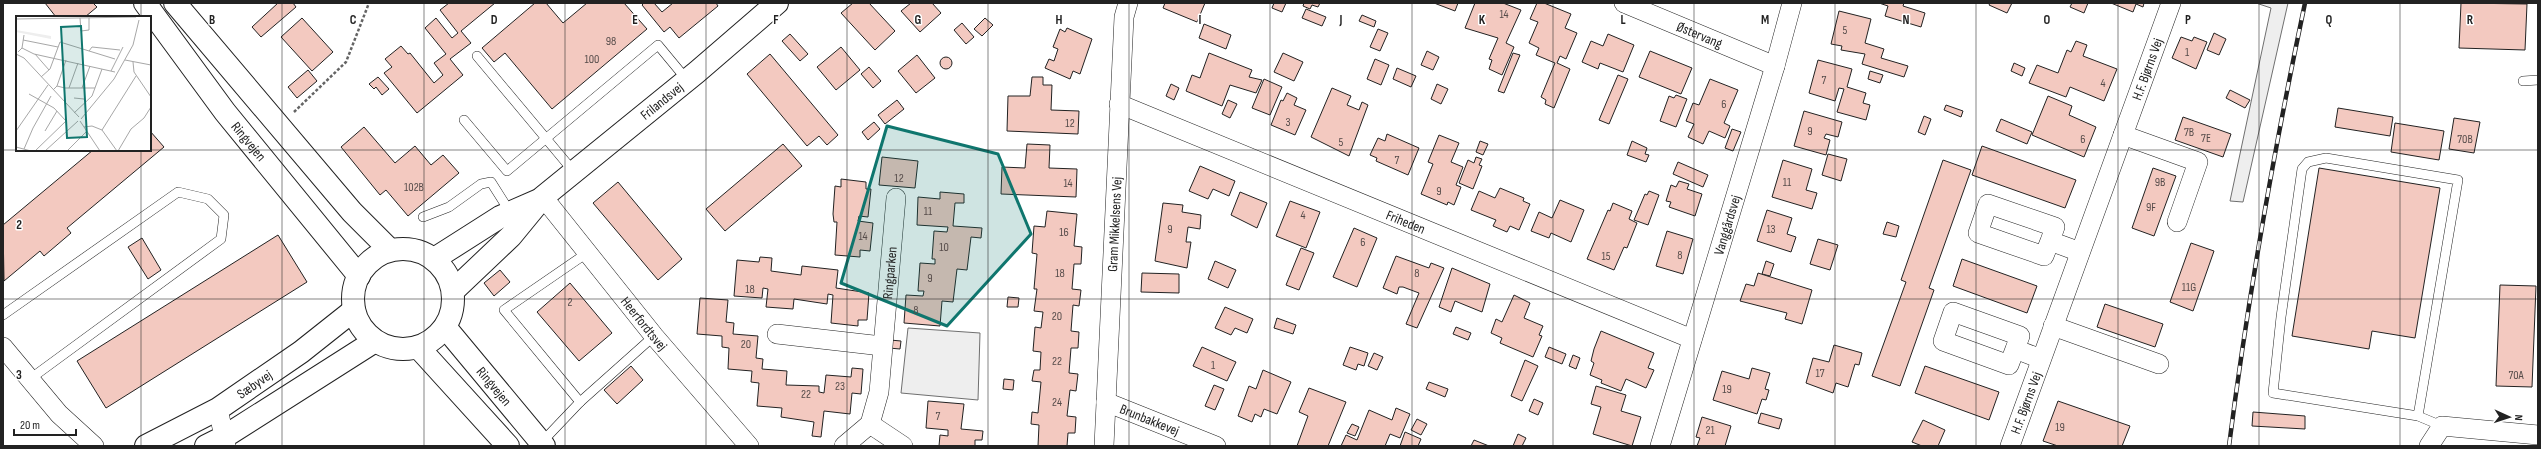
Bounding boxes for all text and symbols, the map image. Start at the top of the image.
house number: 14 [1499,7,1509,22]
text: B [209,12,215,28]
text: C [350,12,357,28]
text: D [491,12,498,28]
text: E [632,12,638,28]
text: F [773,12,779,28]
text: G [915,12,922,28]
text: H [1056,12,1063,28]
text: I [1199,12,1202,28]
text: J [1339,12,1343,28]
text: K [1479,12,1486,28]
text: L [1620,12,1626,28]
text: M [1761,12,1769,28]
text: N [1903,12,1910,28]
text: O [2044,12,2051,28]
text: P [2185,12,2191,28]
text: Q [2326,12,2333,28]
text: R [2467,12,2474,28]
inset map [16,16,151,151]
street label: Østervang [1674,17,1726,52]
house number: 5 [1843,23,1848,38]
house number: 98 [606,34,616,49]
street label: H.F. Bjørns Vej [2128,36,2166,103]
house number: 1 [2185,45,2190,60]
house number: 100 [585,52,599,67]
house number: 7 [1822,73,1827,88]
house number: 4 [2100,76,2106,91]
street label: Frilandsvej [637,78,686,123]
house number: 6 [1721,97,1727,112]
house number: 3 [1285,115,1291,130]
house number: 12 [1065,116,1075,131]
street label: Ringvejen [228,118,270,164]
house number: 9 [1807,124,1813,139]
house number: 7B [2184,125,2194,140]
house number: 7E [2201,131,2211,146]
house number: 6 [2080,132,2086,147]
house number: 70B [2457,132,2473,147]
house number: 5 [1339,135,1344,150]
house number: 7 [1395,153,1400,168]
house number: 12 [894,171,904,186]
house number: 11 [1783,175,1792,190]
house number: 9B [2155,175,2165,190]
house number: 14 [1063,176,1073,191]
street label: Gram Mikkelsens Vej [1104,176,1125,272]
house number: 102B [404,180,424,195]
house number: 9 [1436,184,1442,199]
street label: Vanggårdsvej [1710,193,1744,257]
house number: 9F [2146,200,2156,215]
house number: 11 [924,204,933,219]
street label: Friheden [1384,206,1428,237]
house number: 4 [1300,208,1306,223]
text: 2 [16,217,22,233]
house number: 9 [1167,222,1173,237]
house number: 13 [1766,222,1776,237]
house number: 16 [1059,225,1069,240]
house number: 14 [858,229,868,244]
house number: 6 [1360,235,1366,250]
house number: 10 [939,240,949,255]
street label: Ringparken [879,246,900,300]
house number: 8 [1677,248,1683,263]
house number: 15 [1601,249,1611,264]
house number: 18 [1055,266,1065,281]
house number: 8 [1414,266,1420,281]
house number: 9 [927,271,933,286]
house number: 11G [2182,280,2196,295]
house number: 18 [745,282,755,297]
street label: Heerfordtsvej [617,293,671,354]
house number: 2 [568,295,573,310]
house number: 8 [913,303,919,318]
house number: 20 [1052,309,1062,324]
house number: 20 [741,337,751,352]
house number: 22 [1052,354,1062,369]
house number: 1 [1211,358,1216,373]
street label: Ringvejen [473,363,515,409]
street label: Sæbyvej [233,366,275,402]
house number: 17 [1816,366,1825,381]
text: 3 [16,367,22,383]
house number: 70A [2508,368,2524,383]
street label: H.F. Bjørns Vej [2007,369,2045,436]
house number: 23 [835,379,845,394]
house number: 19 [1722,382,1732,397]
house number: 22 [801,387,811,402]
house number: 24 [1052,395,1062,410]
north arrow [2489,397,2529,437]
street label: Brunbakkevej [1117,400,1182,439]
house number: 7 [936,409,941,424]
scale bar [14,411,76,437]
text: N [2512,414,2525,421]
text: 20 m [20,418,40,433]
house number: 19 [2055,420,2065,435]
house number: 21 [1705,423,1715,438]

